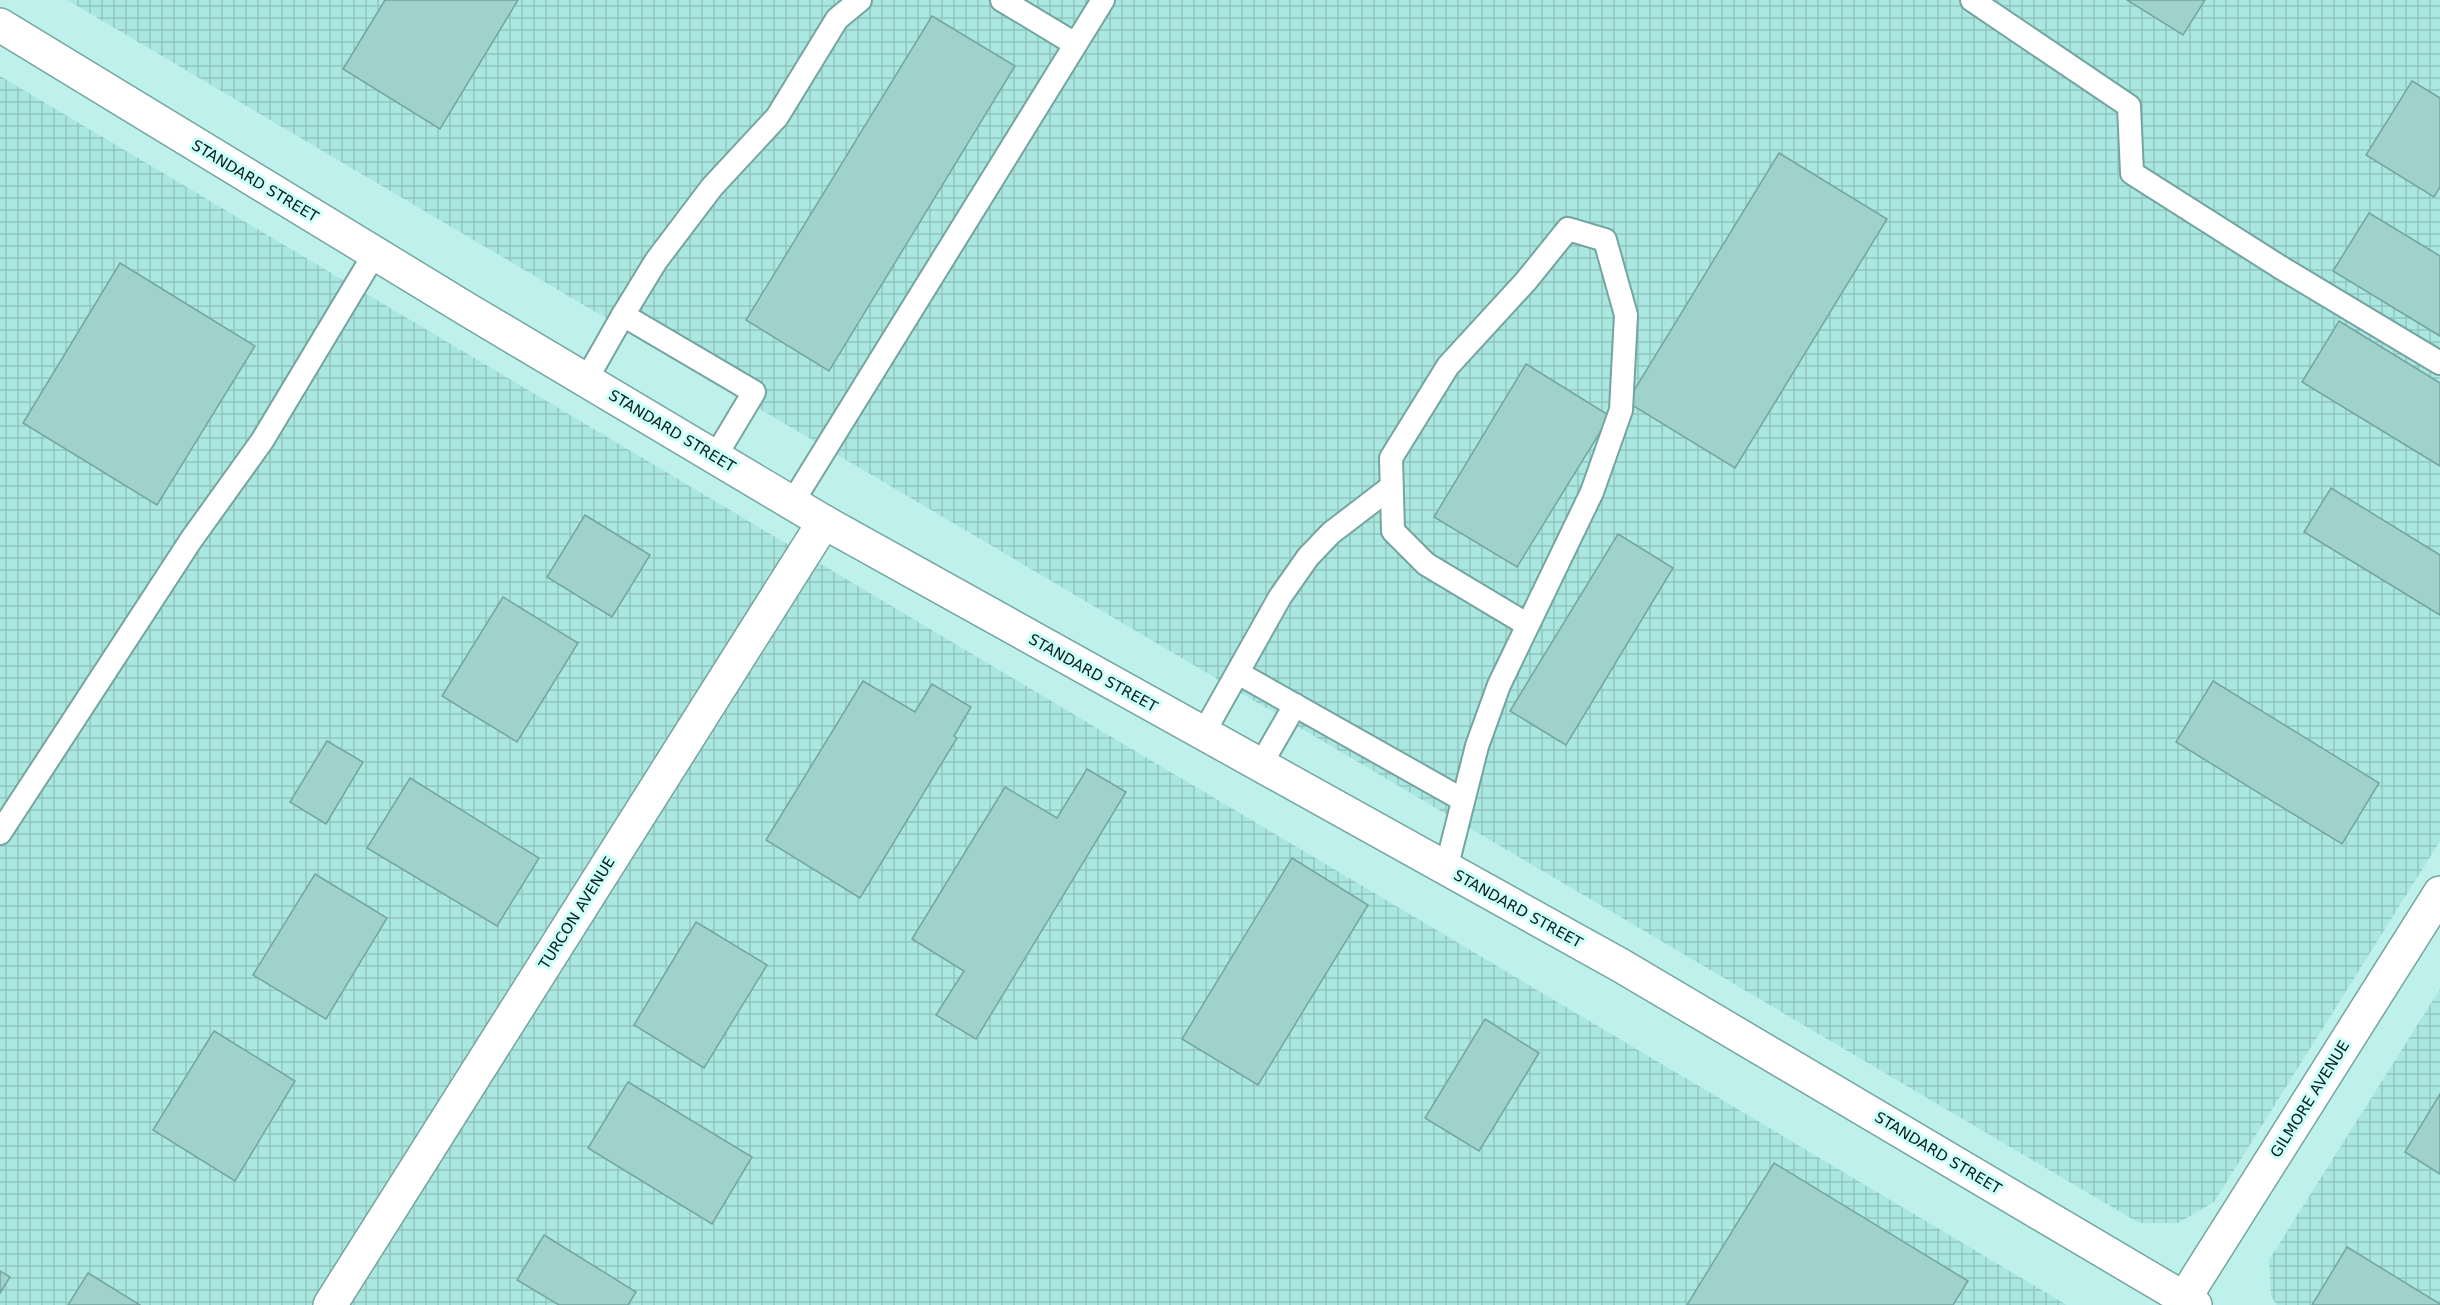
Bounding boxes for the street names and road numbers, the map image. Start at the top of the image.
street label: STANDARD STREET [188,136,322,226]
street label: STANDARD STREET [605,386,739,476]
street label: STANDARD STREET [1025,630,1161,716]
street label: TURCON AVENUE [535,854,619,973]
street label: STANDARD STREET [1450,866,1586,952]
street label: GILMORE AVENUE [2267,1037,2353,1161]
street label: STANDARD STREET [1871,1108,2005,1198]

